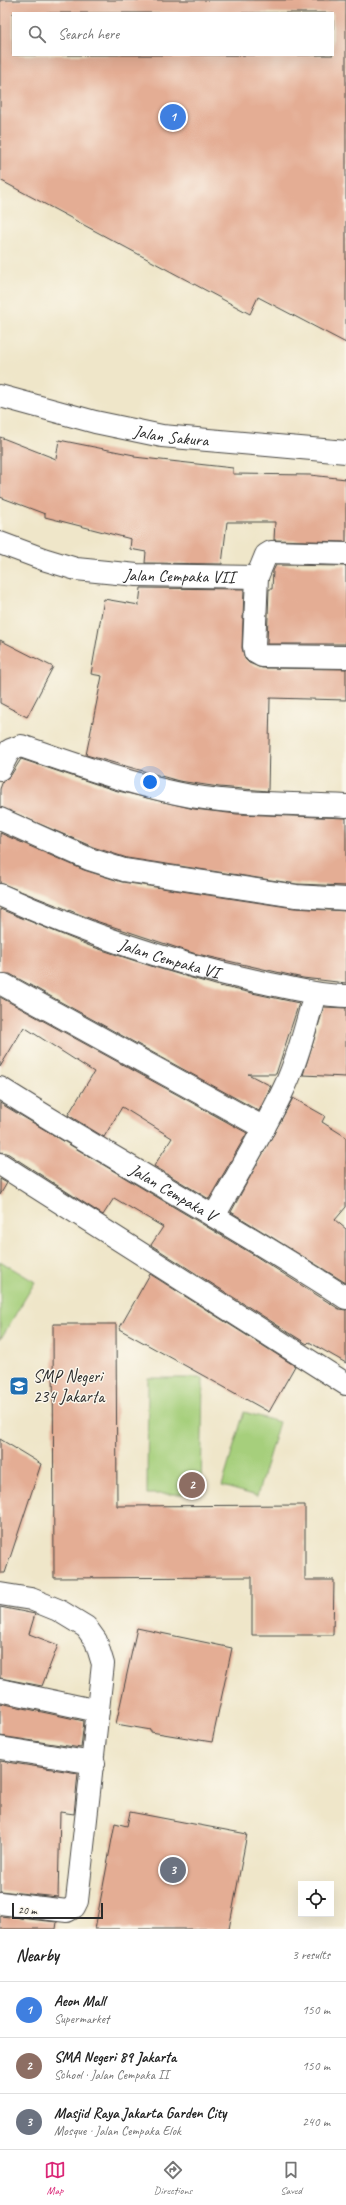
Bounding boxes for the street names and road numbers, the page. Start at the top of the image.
street label: Jalan Sakura [131,420,210,451]
street label: Jalan Cempaka VII [122,563,239,587]
street label: Jalan Cempaka VI [116,933,226,984]
street label: Jalan Cempaka V [125,1158,223,1228]

